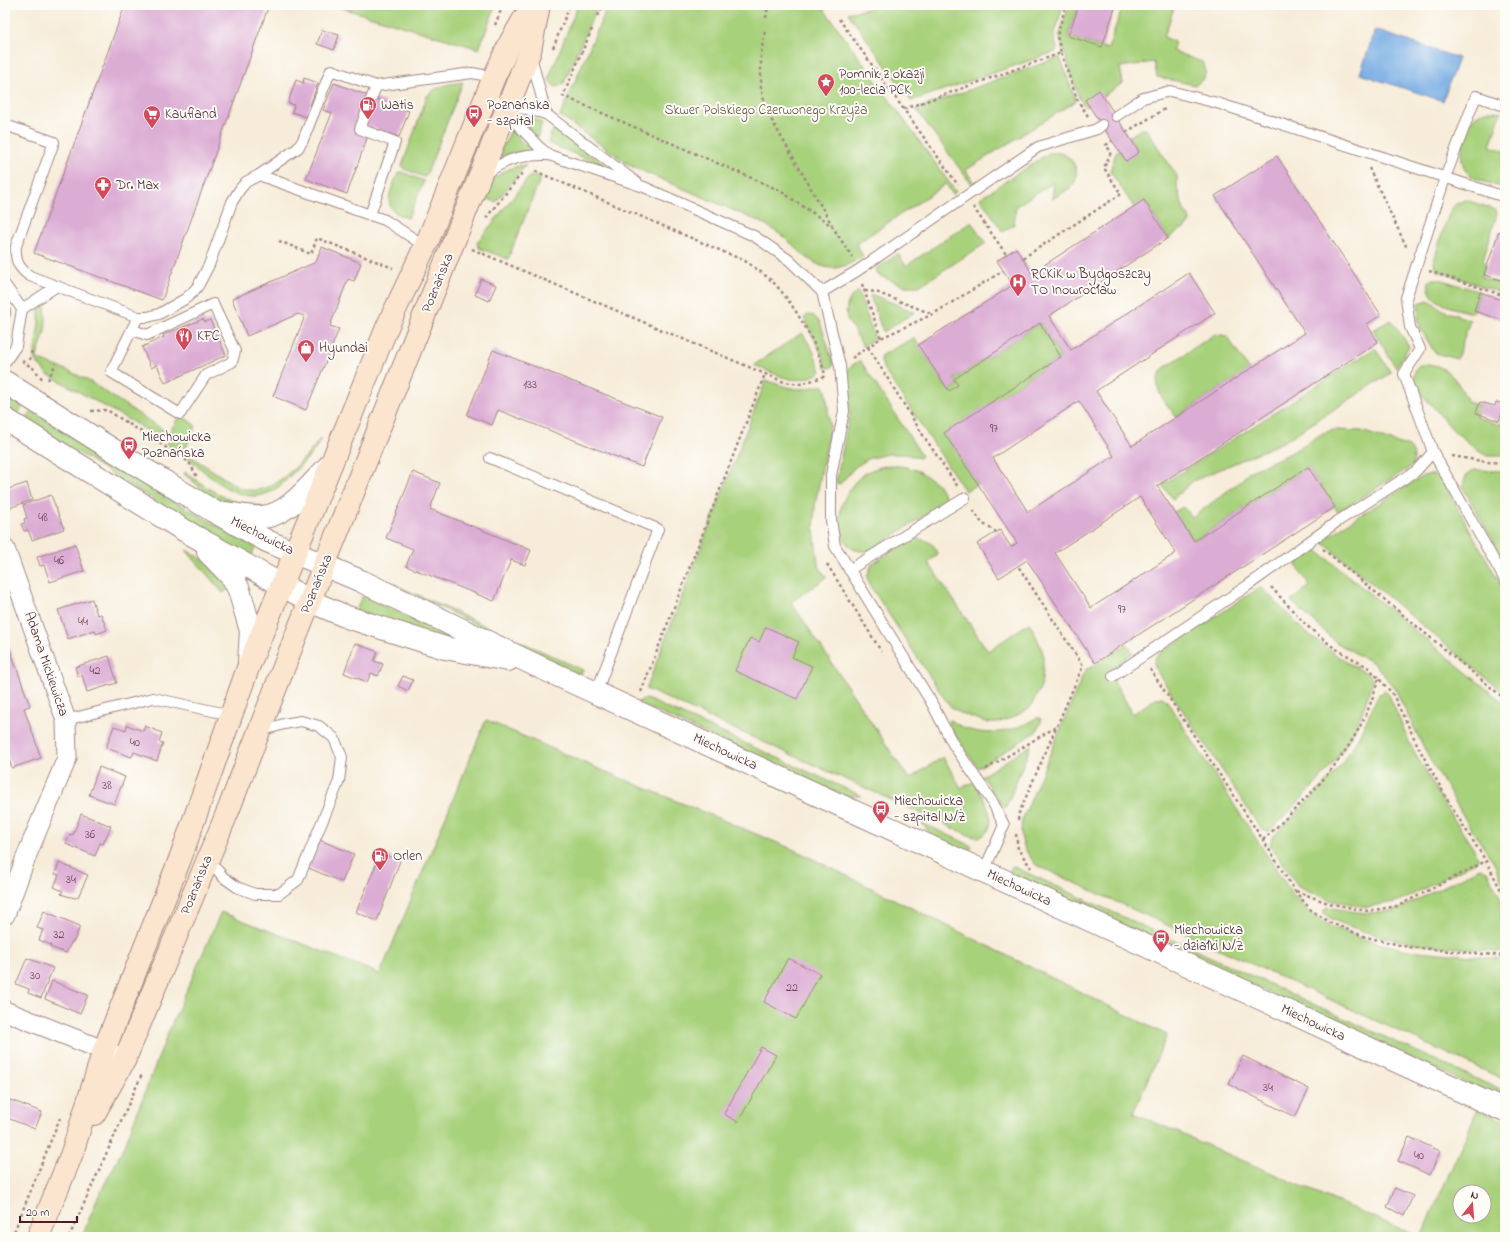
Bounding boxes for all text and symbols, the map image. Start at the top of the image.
place label: Pomnik z okazji 100-lecia PCK [839,64,925,101]
place icon: Pomnik z okazji 100-lecia PCK [816,72,836,97]
fuel station icon: Watis [358,95,378,120]
place label: Watis [381,95,414,116]
place label: Poznańska - szpital [487,95,550,132]
park label: Skwer Polskiego Czerwonego Krzyża [665,100,867,122]
bus stop icon: Poznańska - szpital [464,103,484,128]
supermarket icon: Kaufland [142,104,162,129]
place label: Kaufland [165,104,217,125]
pharmacy icon: Dr. Max [93,175,113,200]
place label: Dr. Max [115,175,159,196]
street label: Poznańska [417,250,459,316]
place label: RCKiK w Bydgoszczy TO Inowrocław [1031,264,1151,301]
hospital icon: RCKiK w Bydgoszczy TO Inowrocław [1008,272,1028,297]
restaurant icon: KFC [174,326,194,351]
place label: KFC [197,326,220,347]
shop icon: Hyundai [296,338,316,363]
place label: Hyundai [319,338,368,360]
house number: 133 [523,376,537,394]
house number: 97 [990,420,998,438]
place label: Miechowicka Poznańska [142,427,211,464]
bus stop icon: Miechowicka Poznańska [119,435,139,460]
house number: 48 [38,509,48,527]
street label: Miechowicka [226,511,298,561]
street label: Poznańska [296,551,338,617]
house number: 46 [54,552,65,570]
house number: 97 [1118,601,1126,619]
street label: Adama Mickiewicza [18,609,74,719]
house number: 44 [78,613,88,631]
house number: 42 [90,662,100,680]
street label: Miechowicka [689,728,761,776]
house number: 40 [130,734,140,752]
house number: 38 [102,777,112,795]
place label: Miechowicka - szpital N/Ż [894,791,966,828]
bus stop icon: Miechowicka - szpital N/Ż [871,799,891,824]
house number: 36 [85,826,96,844]
fuel station icon: Orlen [370,846,390,871]
place label: Orlen [393,846,422,867]
street label: Poznańska [176,852,218,918]
street label: Miechowicka [983,864,1055,912]
house number: 34 [66,871,76,889]
place label: Miechowicka - działki N/Ż [1174,920,1244,957]
house number: 32 [54,926,64,944]
bus stop icon: Miechowicka - działki N/Ż [1151,928,1171,953]
house number: 30 [30,967,40,985]
house number: 22 [786,979,798,997]
street label: Miechowicka [1277,999,1349,1047]
house number: 34 [1263,1079,1273,1097]
house number: 40 [1414,1147,1424,1165]
north arrow [1452,1184,1492,1224]
text: N [1469,1187,1481,1204]
scale bar [20,1198,77,1224]
text: 20 m [26,1204,49,1222]

